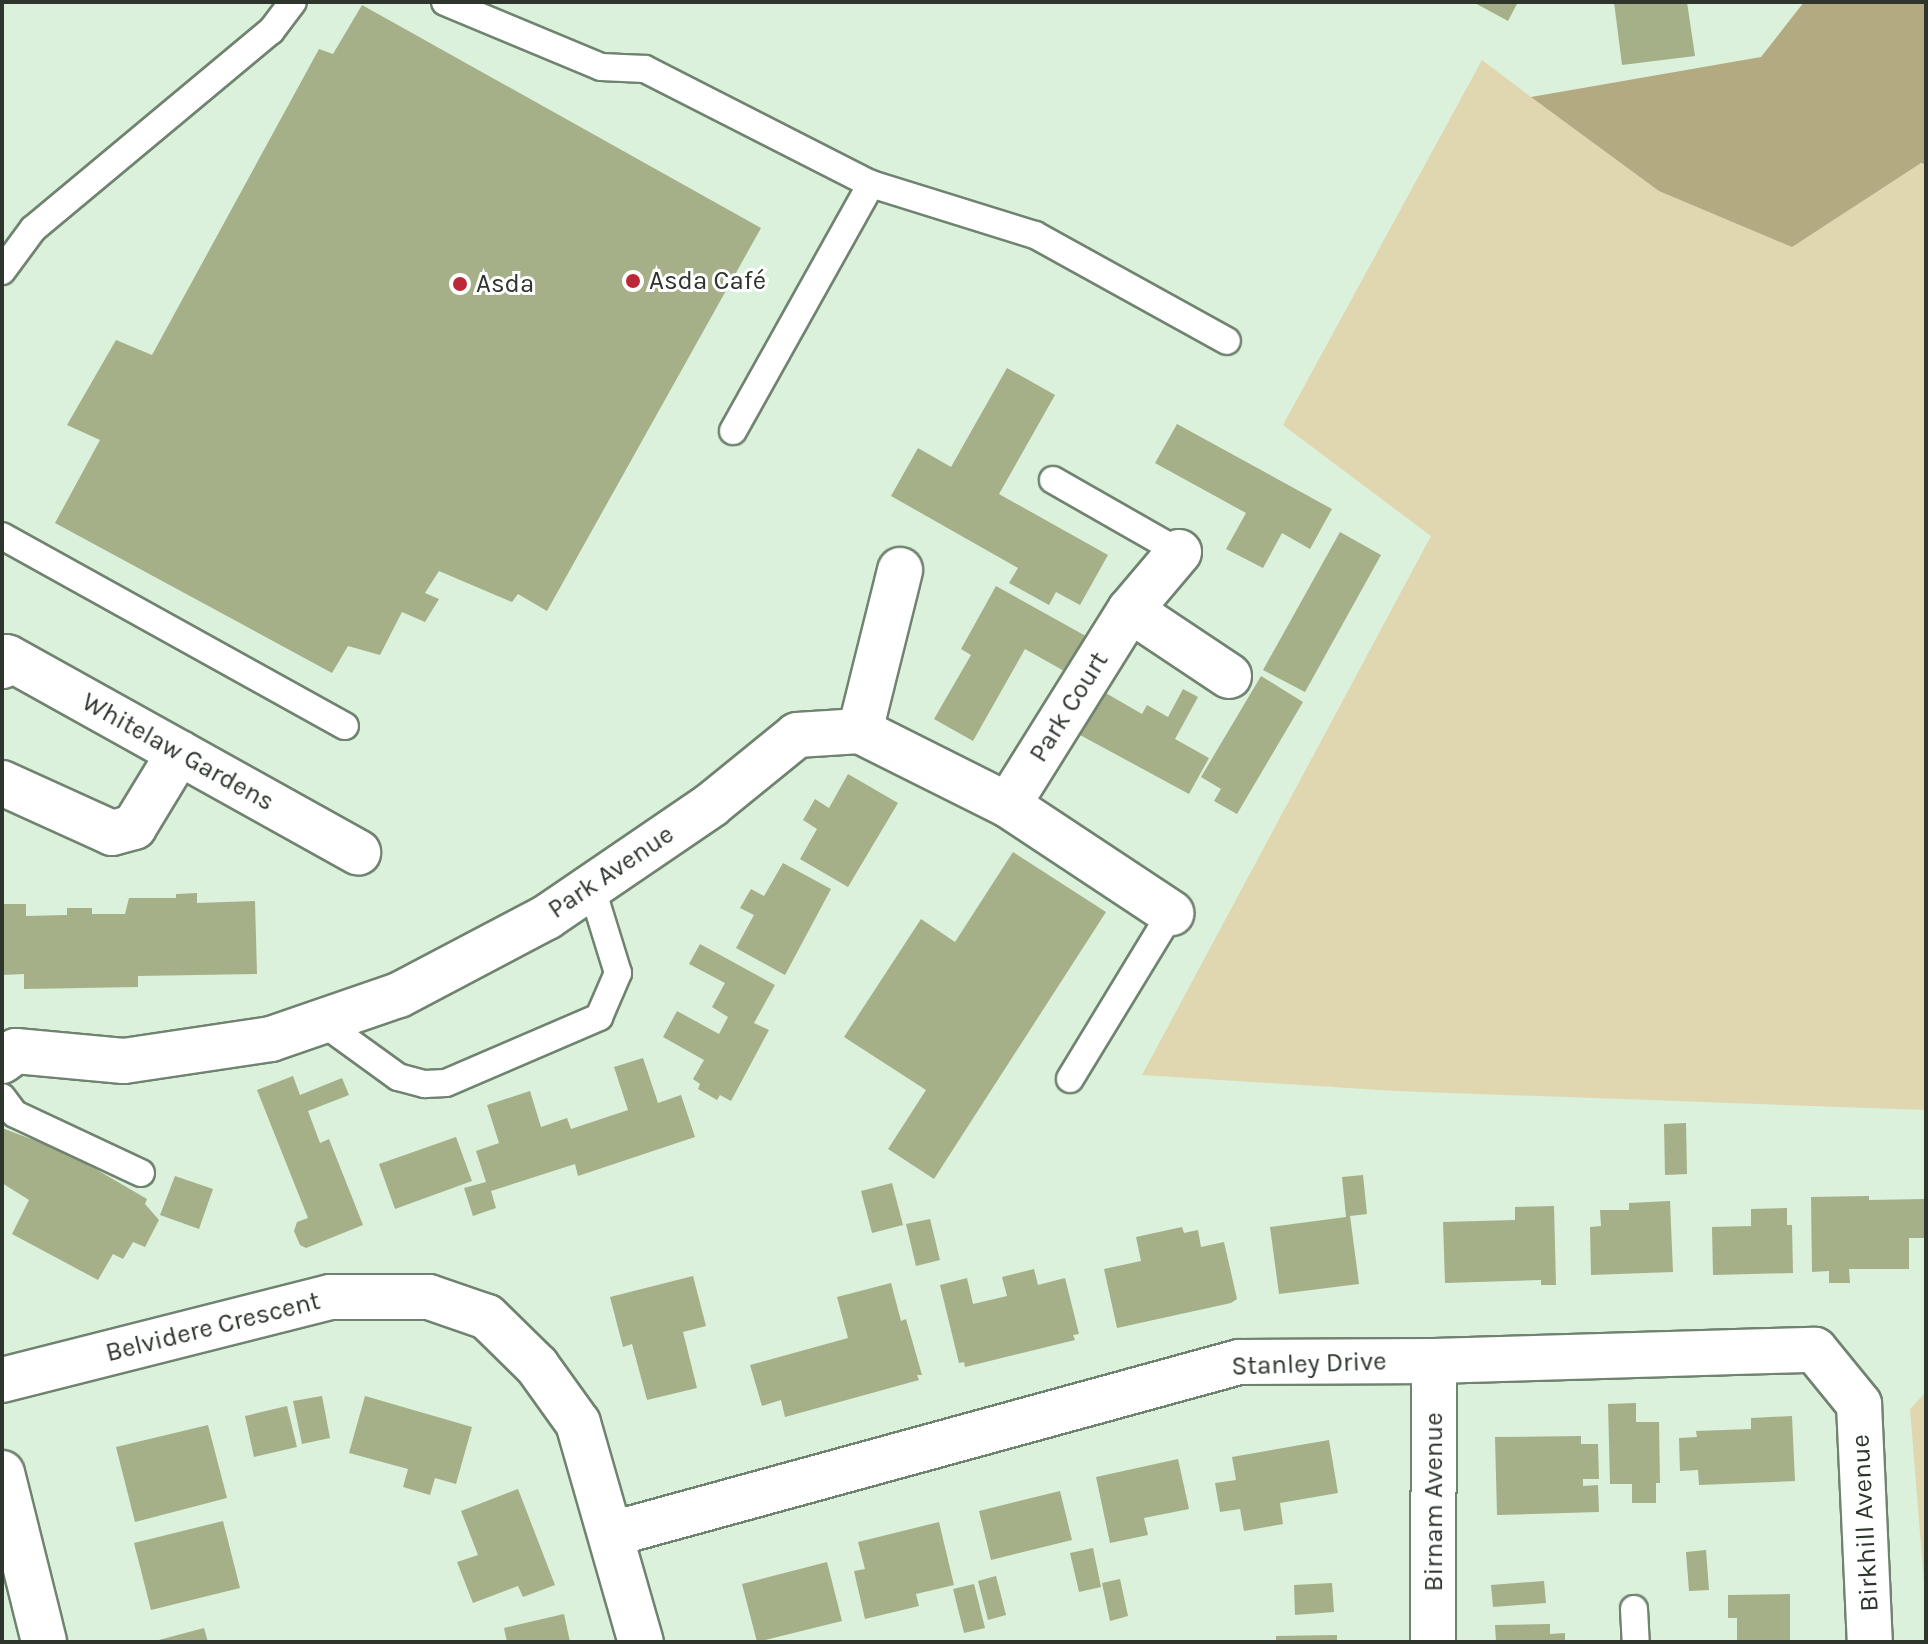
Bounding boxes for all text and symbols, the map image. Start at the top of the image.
place label: Asda Café [649,265,766,297]
place label: Asda [476,268,534,300]
marker: Asda Café [624,272,642,290]
marker: Asda [451,275,469,293]
street label: Park Court [1023,646,1115,768]
street label: Whitelaw Gardens [76,686,280,818]
street label: Park Avenue [542,819,680,925]
street label: Belvidere Crescent [103,1285,323,1369]
street label: Stanley Drive [1231,1346,1387,1382]
street label: Birnam Avenue [1418,1412,1450,1592]
street label: Birkhill Avenue [1845,1433,1885,1613]

